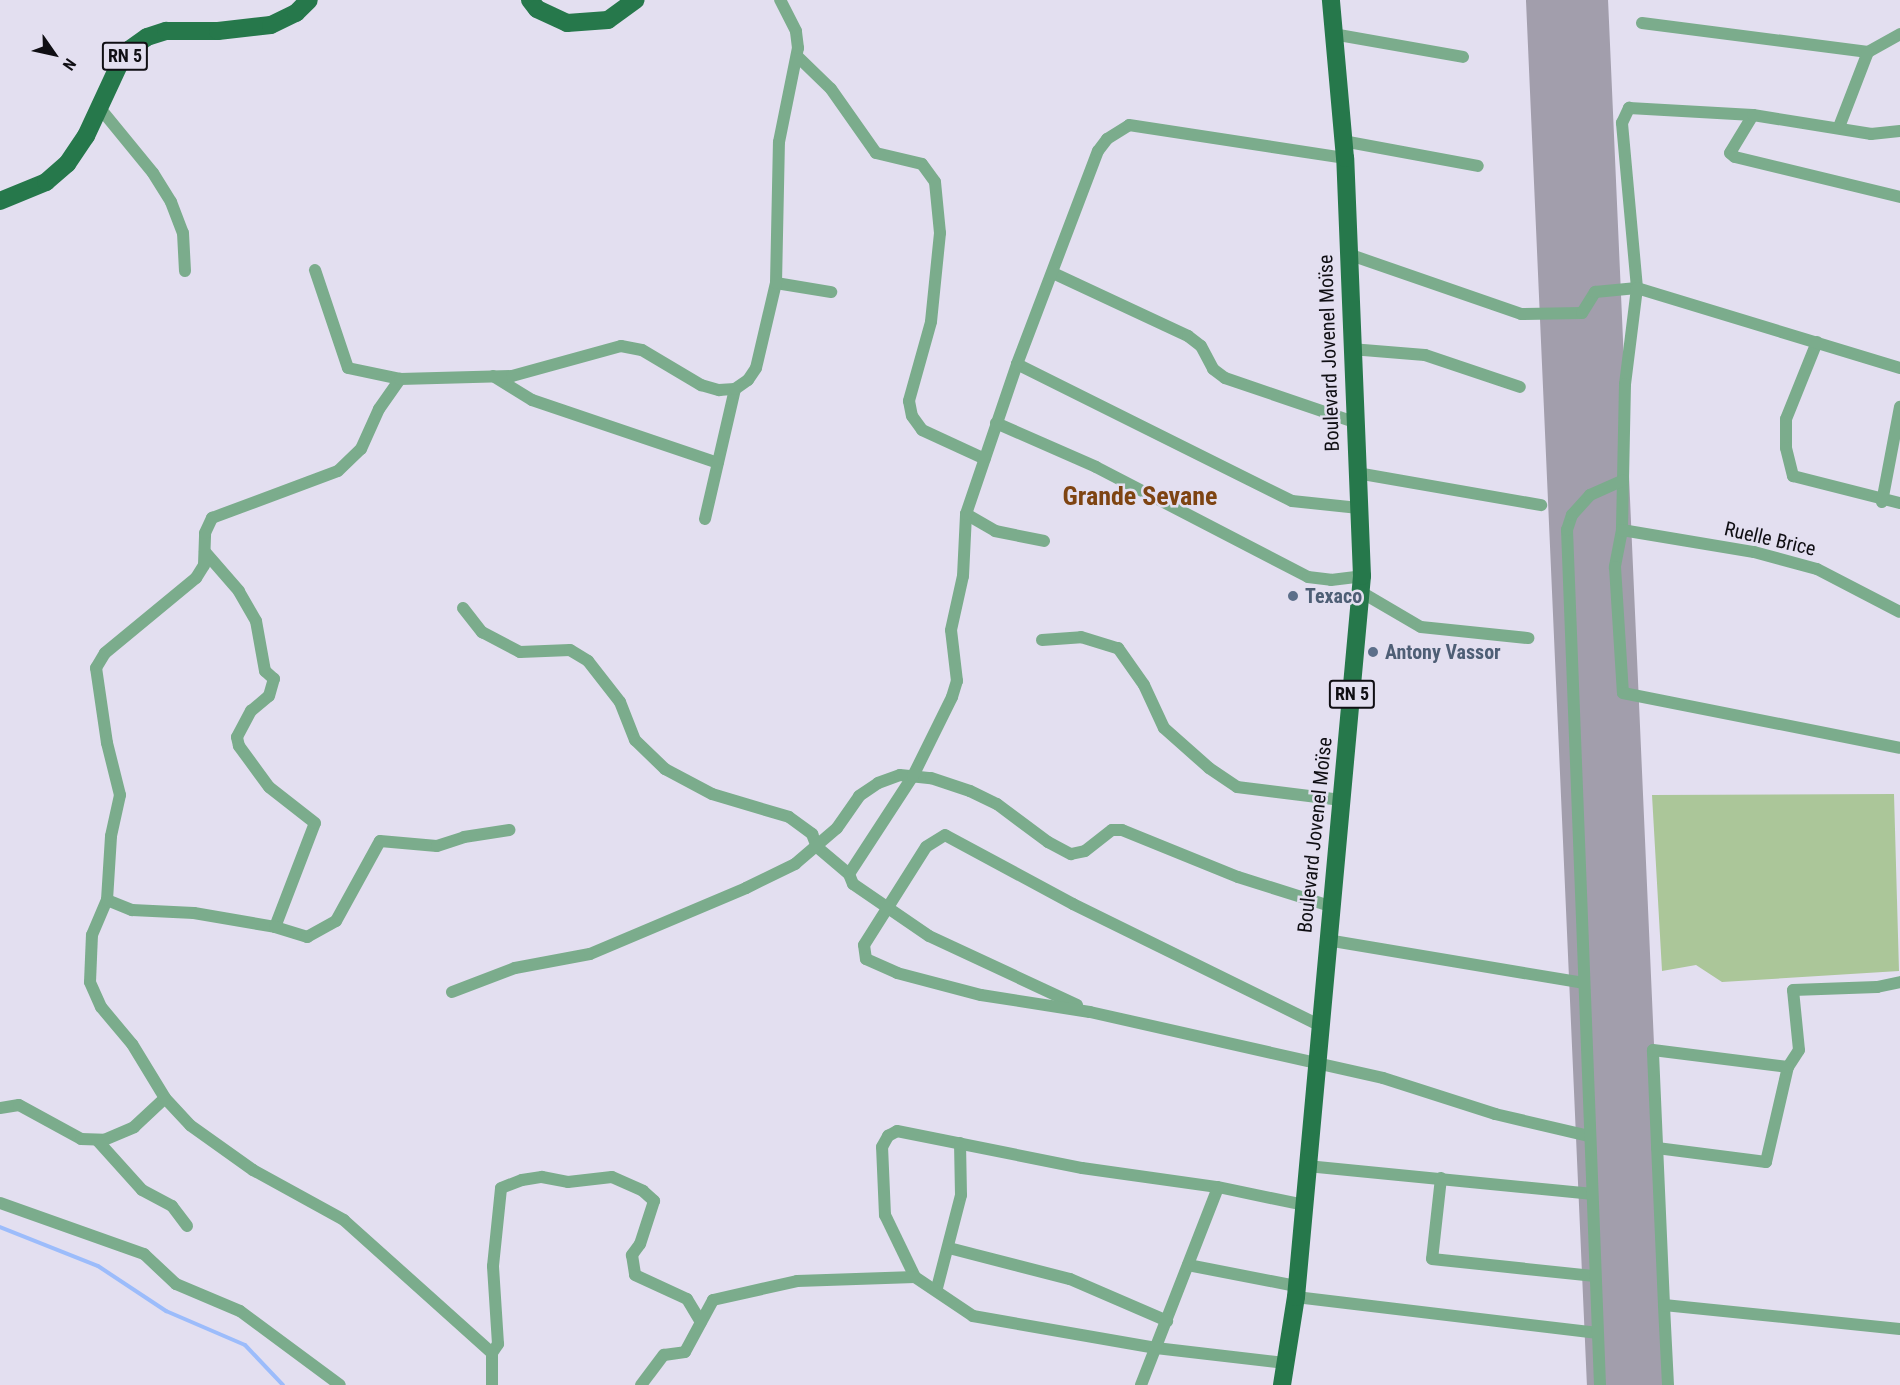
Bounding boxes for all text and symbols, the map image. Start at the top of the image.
north arrow [24,24,84,84]
road number: RN 5 [101,41,149,71]
text: N [59,55,80,74]
street label: Boulevard Jovenel Moïse [1314,254,1344,452]
district label: Grande Sevane [1062,481,1218,513]
street label: Ruelle Brice [1722,517,1818,561]
place label: Texaco [1305,584,1362,608]
marker: Texaco [1286,589,1300,603]
place label: Antony Vassor [1385,640,1501,664]
marker: Antony Vassor [1366,645,1380,659]
road number: RN 5 [1328,679,1376,709]
street label: Boulevard Jovenel Moïse [1293,736,1337,934]

